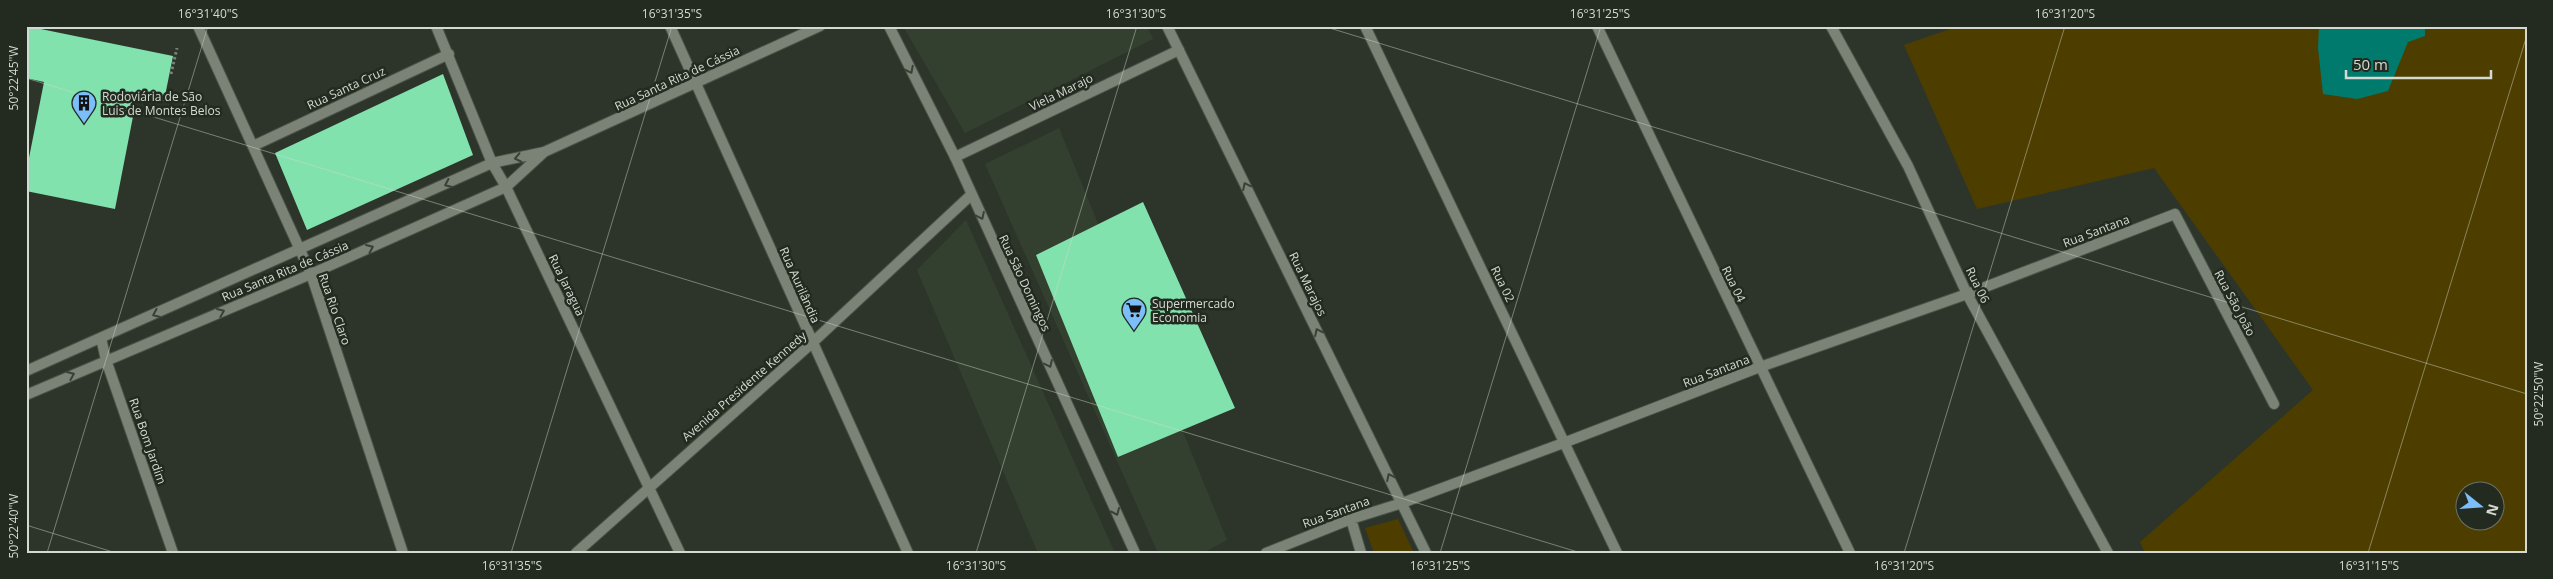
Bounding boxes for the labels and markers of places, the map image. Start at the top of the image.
place label: Rodoviária de São Luis de Montes Belos [102,88,221,119]
building icon: Rodoviária de São Luis de Montes Belos [71,90,97,124]
place label: Supermercado Economia [1152,295,1235,326]
supermarket icon: Supermercado Economia [1121,297,1147,331]

